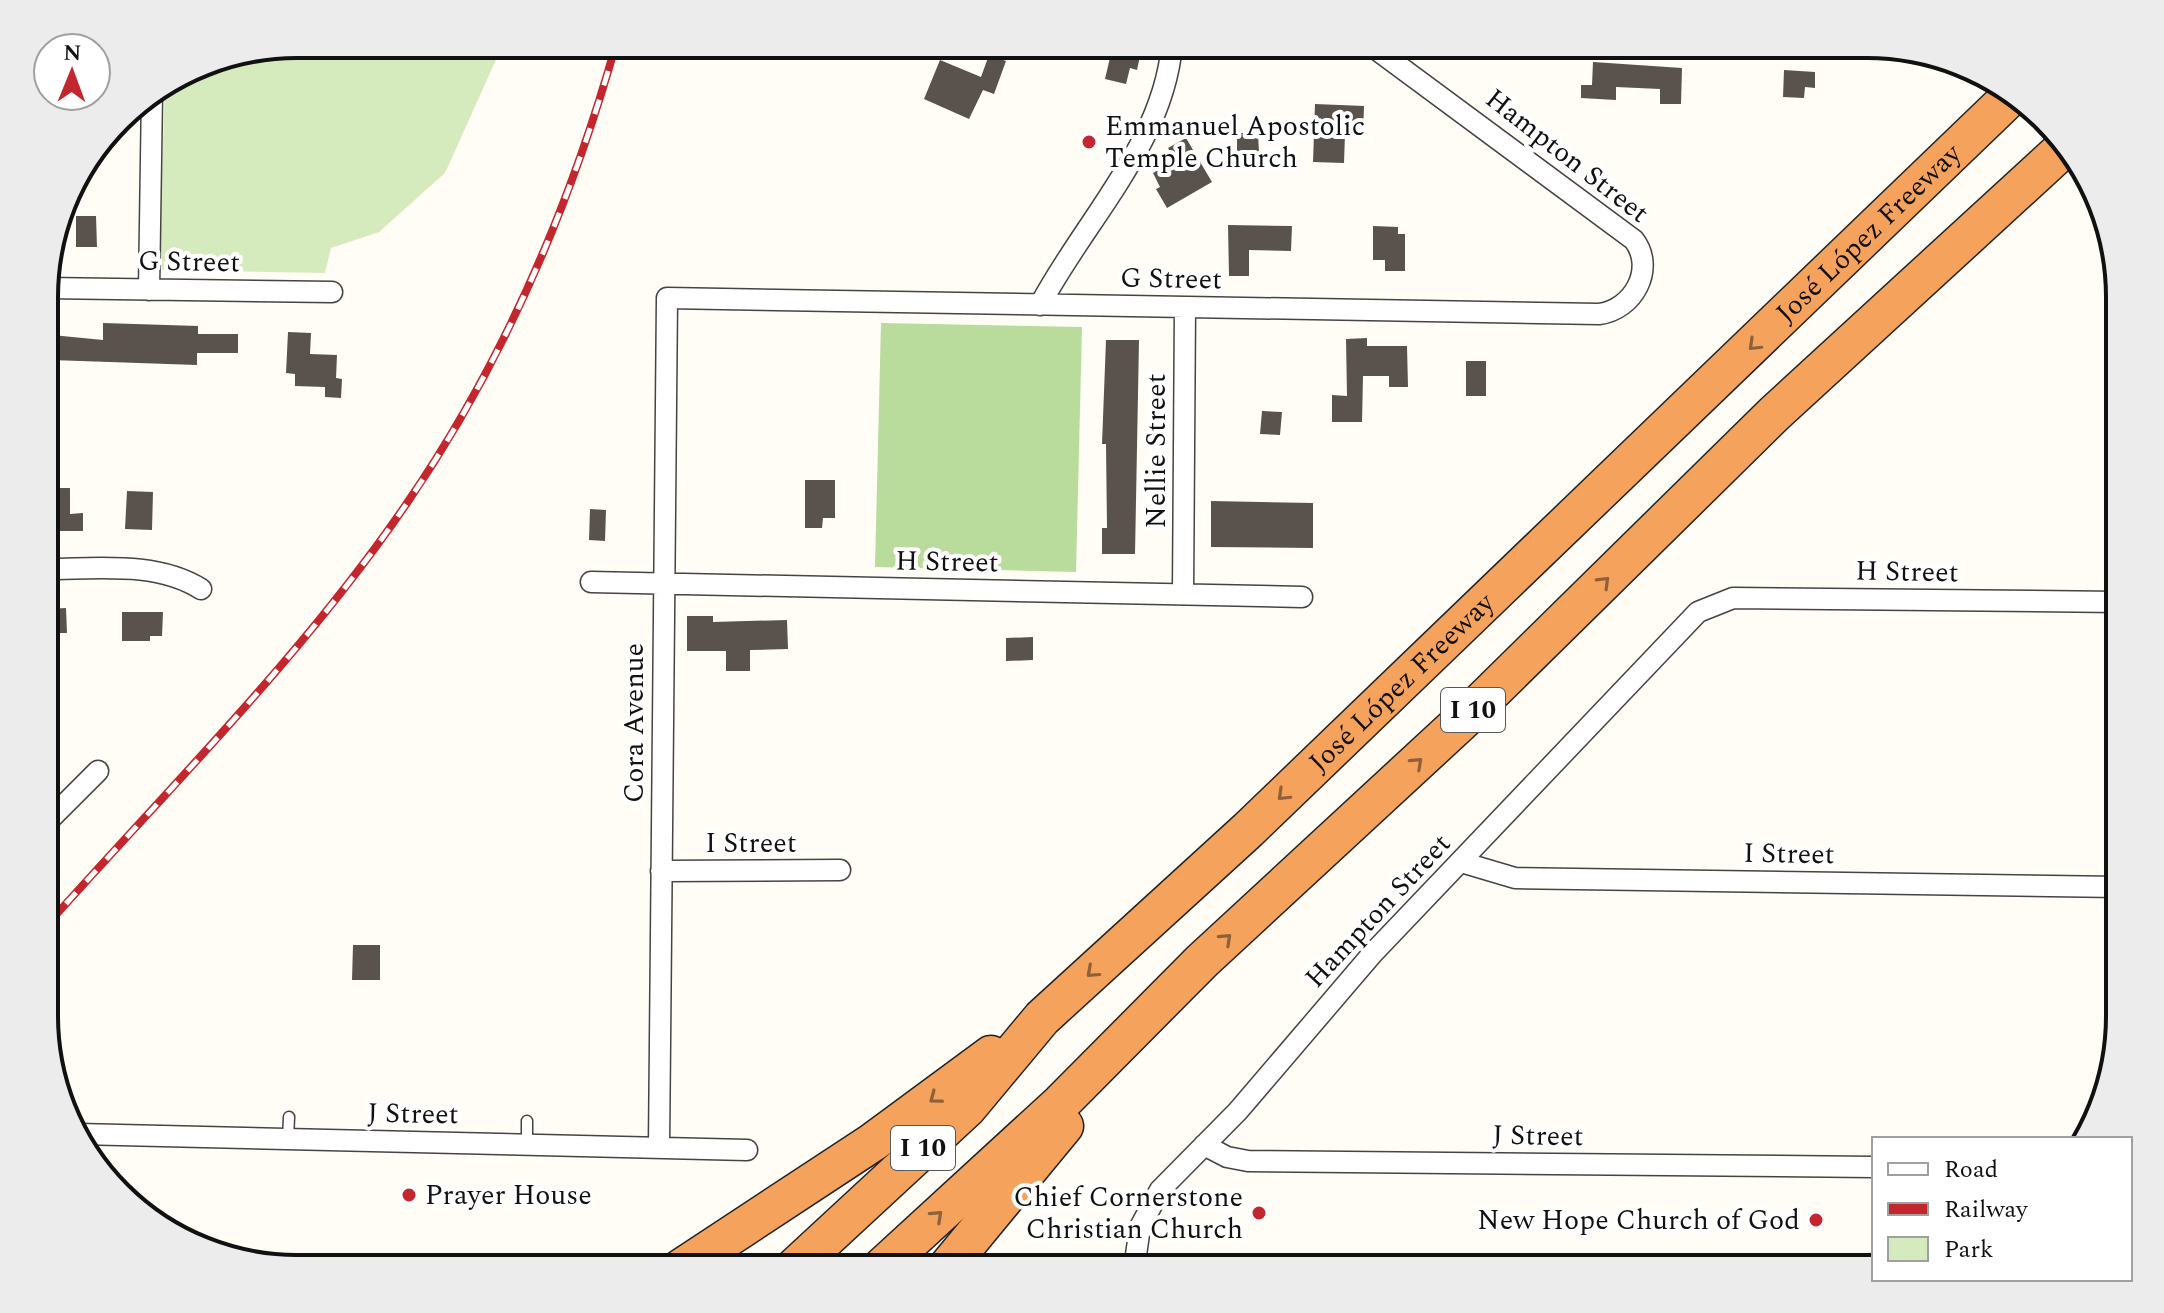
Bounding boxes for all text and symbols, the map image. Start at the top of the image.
north arrow [32,32,112,112]
text: N [63,37,82,70]
street label: Hampton Street [1476,78,1658,234]
place label: Emmanuel Apostolic Temple Church [1105,105,1365,180]
street label: José López Freeway [1766,132,1972,333]
marker: Emmanuel Apostolic Temple Church [1080,133,1098,151]
street label: G Street [138,240,240,284]
street label: G Street [1120,257,1222,301]
one-way arrow [1749,335,1763,350]
street label: Nellie Street [1135,373,1178,529]
street label: H Street [895,540,999,584]
street label: H Street [1855,550,1959,594]
one-way arrow [1594,577,1609,591]
street label: José López Freeway [1299,581,1505,782]
street label: Cora Avenue [613,643,656,803]
road number: I 10 [1441,688,1505,732]
one-way arrow [1408,757,1422,772]
one-way arrow [1277,786,1292,800]
street label: I Street [705,822,797,865]
street label: Hampton Street [1295,824,1461,998]
street label: I Street [1743,832,1835,876]
one-way arrow [1216,934,1231,948]
one-way arrow [1087,962,1102,977]
one-way arrow [929,1089,943,1103]
street label: J Street [367,1092,459,1136]
street label: J Street [1492,1114,1584,1158]
road number: I 10 [891,1126,955,1170]
legend [1872,1137,2132,1281]
text: Road [1944,1152,1998,1188]
place label: Prayer House [425,1174,592,1217]
place label: Chief Cornerstone Christian Church [1013,1176,1243,1251]
marker: Prayer House [400,1186,418,1204]
text: Railway [1944,1192,2029,1228]
place label: New Hope Church of God [1477,1199,1800,1242]
marker: Chief Cornerstone Christian Church [1250,1204,1268,1222]
one-way arrow [928,1211,943,1226]
marker: New Hope Church of God [1807,1211,1825,1229]
text: Park [1944,1232,1994,1268]

